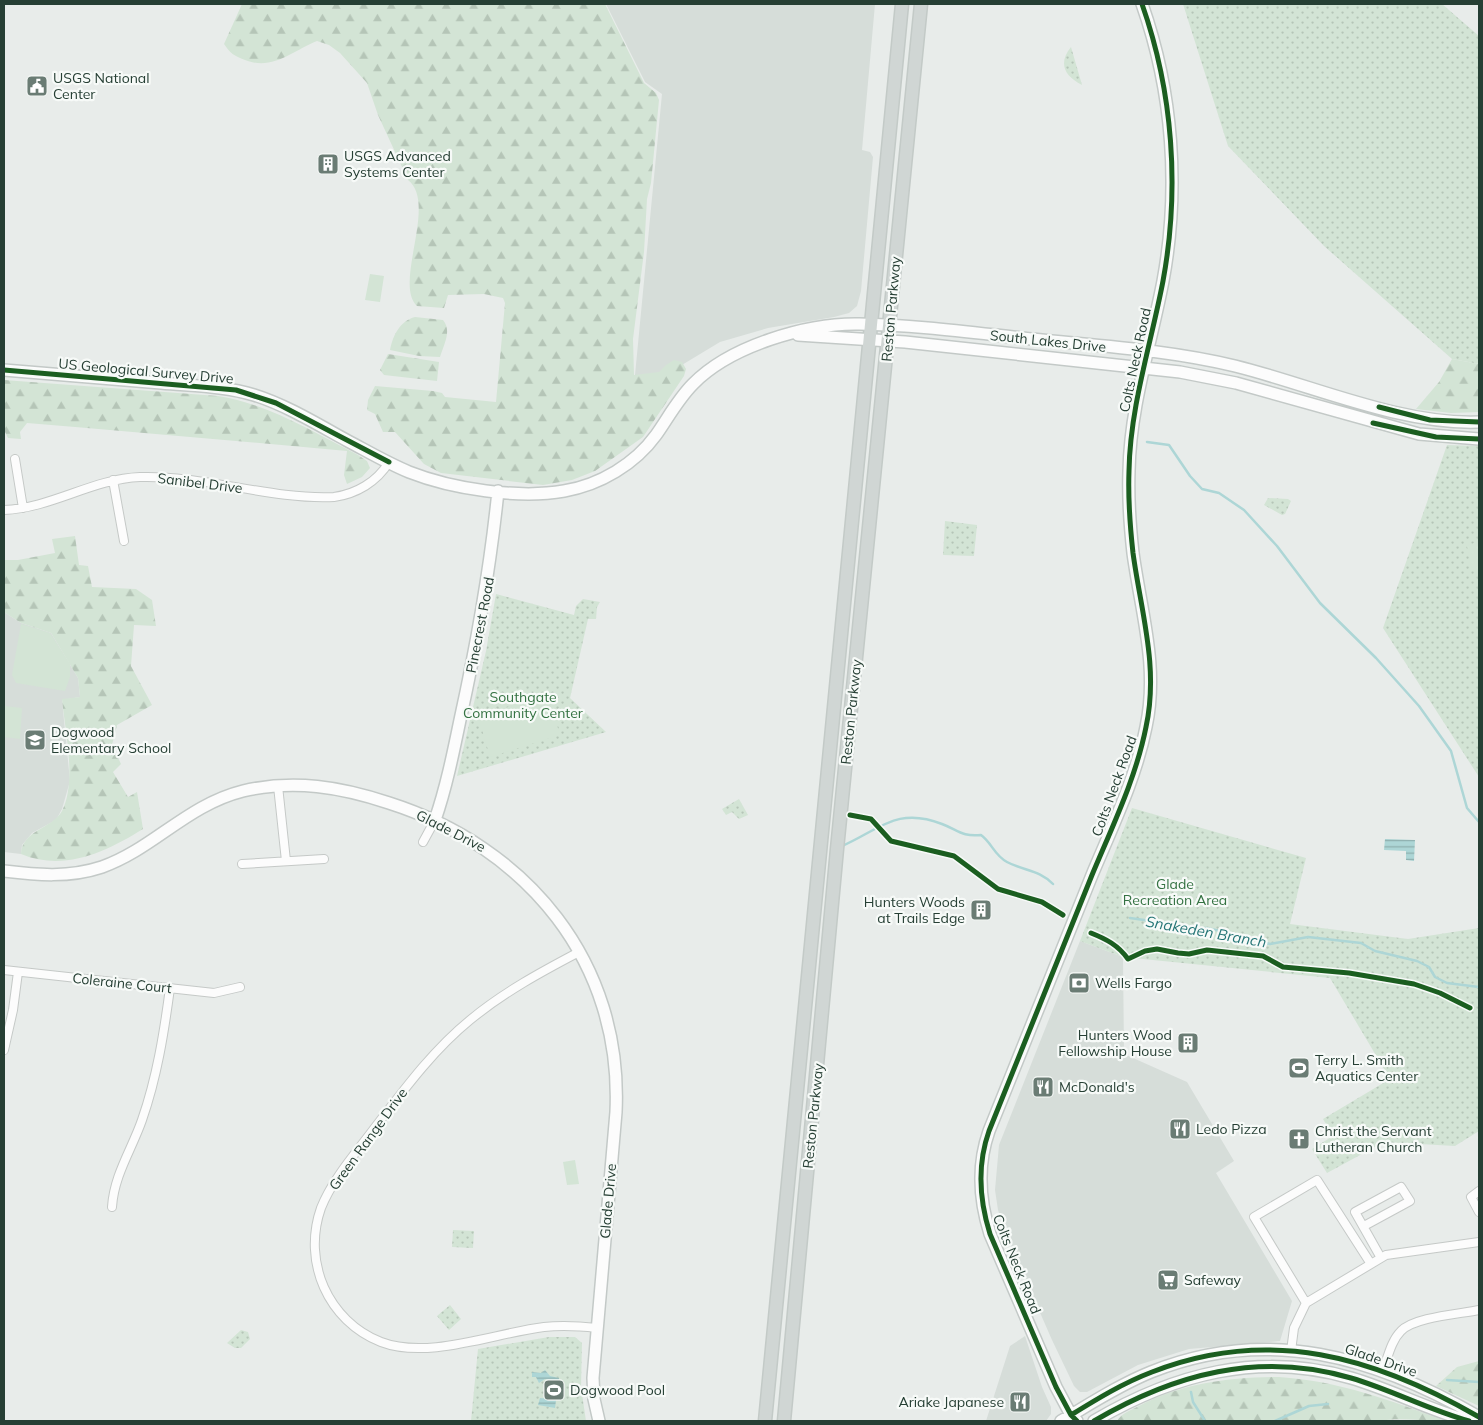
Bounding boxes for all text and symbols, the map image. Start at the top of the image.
place label: USGS National Center [53,69,150,103]
public building icon: USGS National Center [25,74,49,98]
place label: USGS Advanced Systems Center [344,147,451,181]
building icon: USGS Advanced Systems Center [316,152,340,176]
street label: Reston Parkway [877,255,905,362]
street label: Colts Neck Road [1115,306,1155,414]
street label: South Lakes Drive [989,326,1107,356]
street label: US Geological Survey Drive [58,354,234,388]
street label: Sanibel Drive [156,469,244,497]
street label: Pinecrest Road [462,575,498,675]
street label: Reston Parkway [837,658,866,766]
park label: Southgate Community Center [463,688,584,722]
place label: Dogwood Elementary School [51,723,171,757]
school or university icon: Dogwood Elementary School [23,728,47,752]
street label: Colts Neck Road [1087,733,1141,839]
street label: Glade Drive [413,806,489,856]
park label: Glade Recreation Area [1123,875,1227,909]
place label: Hunters Woods at Trails Edge [864,893,965,927]
building icon: Hunters Woods at Trails Edge [969,898,993,922]
water label: Snakeden Branch [1144,912,1268,952]
street label: Coleraine Court [71,969,173,997]
bank icon: Wells Fargo [1067,971,1091,995]
place label: Wells Fargo [1095,974,1172,992]
place label: Hunters Wood Fellowship House [1058,1026,1172,1060]
building icon: Hunters Wood Fellowship House [1176,1031,1200,1055]
place label: Terry L. Smith Aquatics Center [1315,1051,1419,1085]
sports icon: Terry L. Smith Aquatics Center [1287,1056,1311,1080]
street label: Reston Parkway [799,1062,828,1170]
restaurant icon: McDonald's [1031,1075,1055,1099]
place label: McDonald's [1059,1078,1135,1096]
street label: Green Range Drive [325,1084,411,1194]
restaurant icon: Ledo Pizza [1168,1117,1192,1141]
place label: Ledo Pizza [1196,1120,1267,1138]
place label: Christ the Servant Lutheran Church [1315,1122,1432,1156]
church icon: Christ the Servant Lutheran Church [1287,1127,1311,1151]
street label: Glade Drive [596,1163,620,1239]
street label: Colts Neck Road [989,1211,1045,1317]
supermarket icon: Safeway [1156,1268,1180,1292]
place label: Safeway [1184,1271,1242,1289]
street label: Glade Drive [1342,1339,1420,1381]
sports icon: Dogwood Pool [542,1378,566,1402]
place label: Dogwood Pool [570,1381,665,1399]
restaurant icon: Ariake Japanese [1008,1390,1032,1414]
place label: Ariake Japanese [898,1393,1004,1411]

